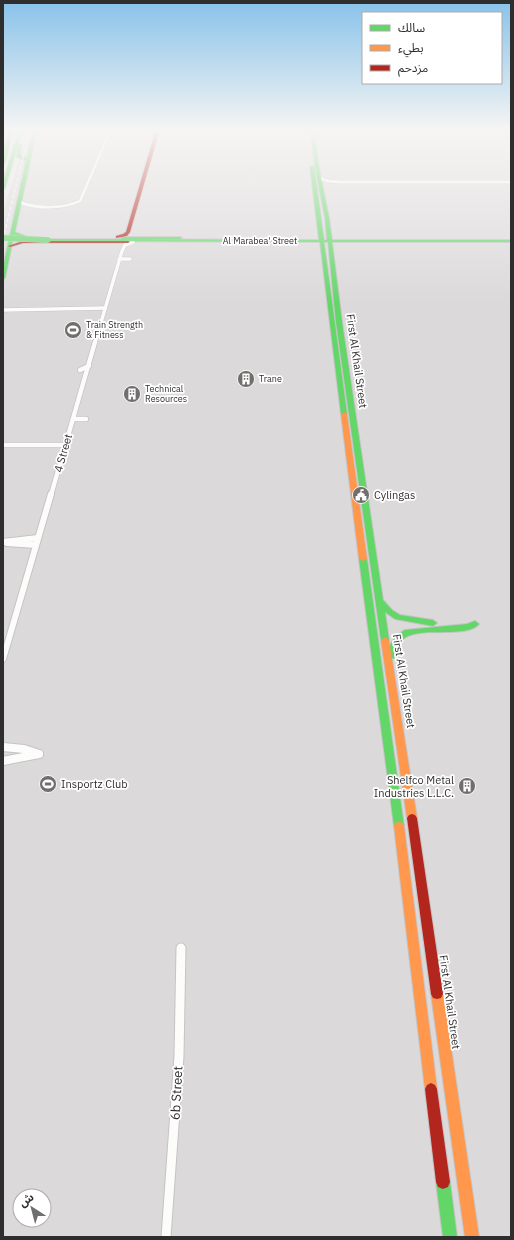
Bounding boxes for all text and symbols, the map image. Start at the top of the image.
legend [362,12,502,84]
text: سالك [398,20,425,35]
text: بطيء [398,40,424,58]
text: مزدحم [398,60,428,77]
street label: Al Marabea' Street [223,235,297,246]
street label: First Al Khail Street [343,313,371,409]
place label: Train Strength & Fitness [86,319,143,340]
sports icon: Train Strength & Fitness [63,320,83,340]
building icon: Trane [236,369,256,389]
place label: Trane [259,373,282,384]
place label: Technical Resources [145,383,187,404]
building icon: Technical Resources [122,384,142,404]
street label: 4 Street [51,432,75,474]
public building icon: Cylingas [351,485,371,505]
place label: Cylingas [374,488,415,502]
street label: First Al Khail Street [390,633,418,729]
place label: Shelfco Metal Industries L.L.C. [374,773,454,800]
sports icon: Insportz Club [38,774,58,794]
building icon: Shelfco Metal Industries L.L.C. [457,776,477,796]
place label: Insportz Club [61,777,128,791]
street label: First Al Khail Street [436,954,464,1050]
street label: 6b Street [167,1066,186,1120]
north arrow [12,1188,52,1228]
text: ش [16,1190,36,1210]

